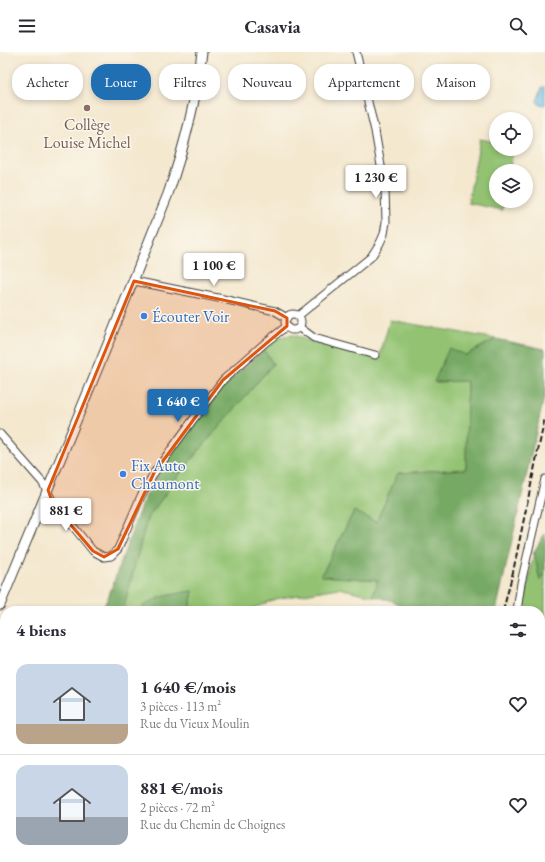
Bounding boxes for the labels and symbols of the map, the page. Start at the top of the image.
marker: Collège Louise Michel [82,103,92,113]
place label: Collège Louise Michel [43,114,131,153]
pin: 1 230 € [339,165,413,199]
pin: 1 100 € [177,253,251,287]
place label: Écouter Voir [152,306,230,327]
marker: Écouter Voir [139,311,149,321]
pin: 1 640 € [141,389,215,423]
place label: Fix Auto Chaumont [131,455,199,494]
marker: Fix Auto Chaumont [118,469,128,479]
pin: 881 € [38,498,94,532]

